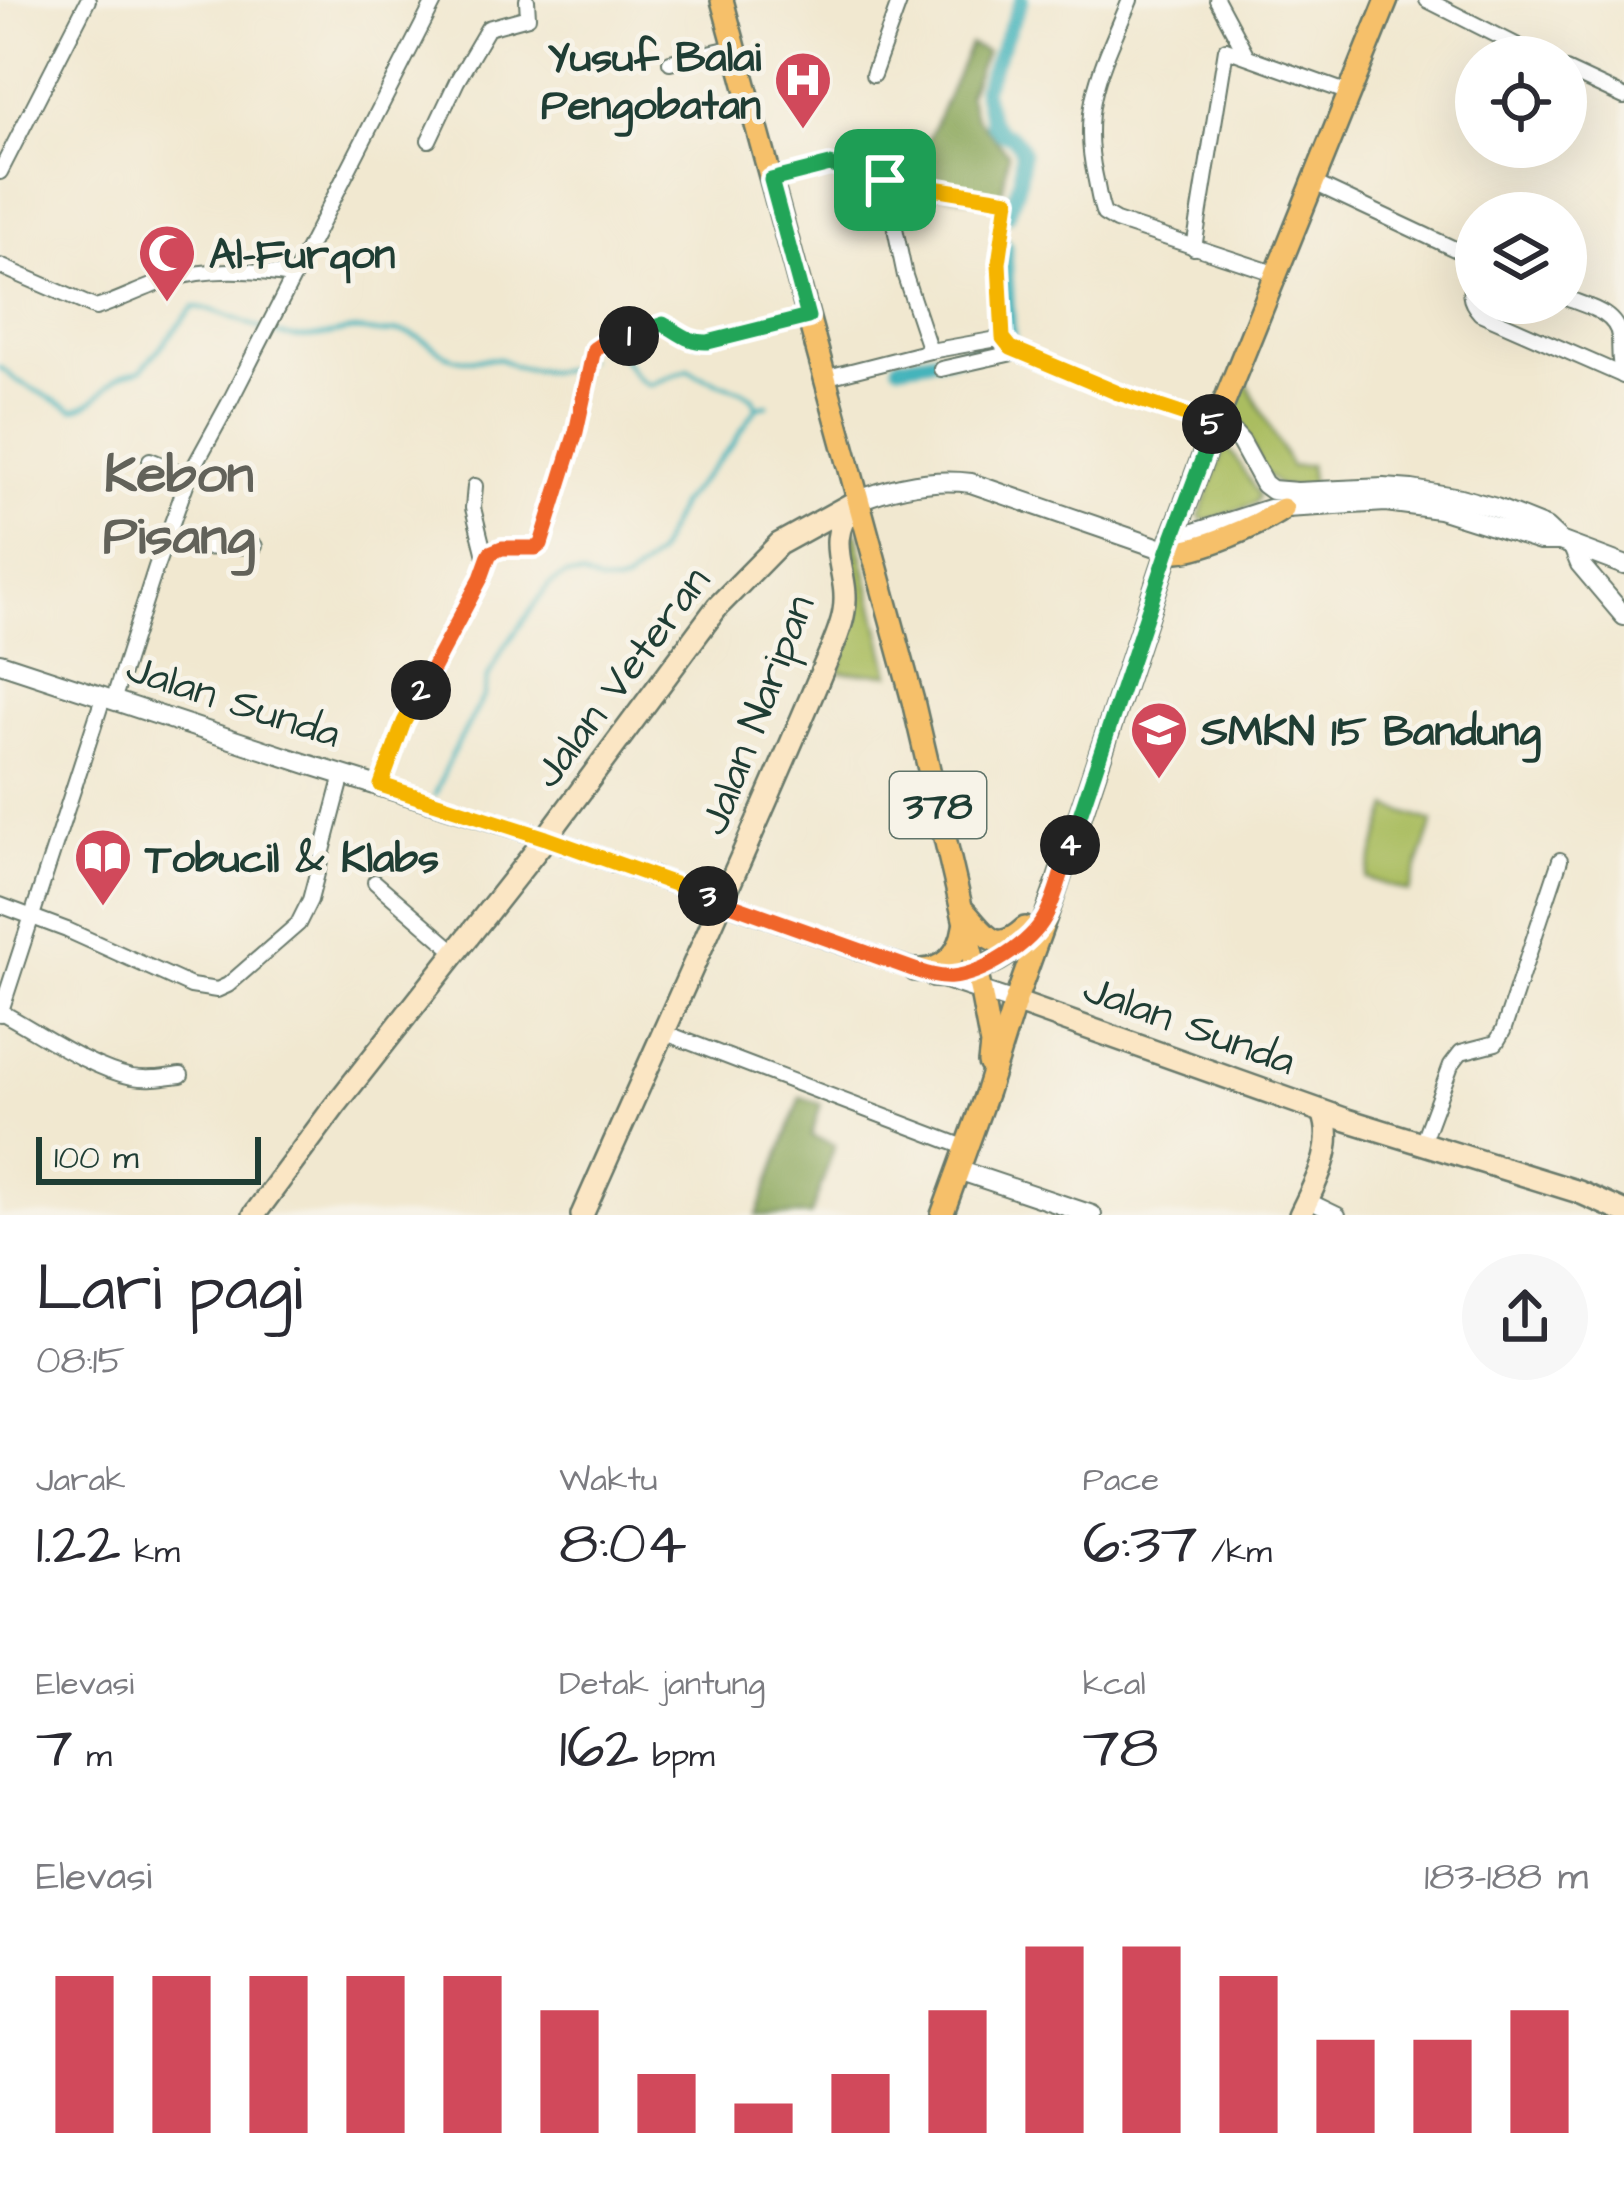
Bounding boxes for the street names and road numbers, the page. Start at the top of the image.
street label: Jalan Veteran [520,555,725,801]
street label: Jalan Naripan [686,587,830,843]
street label: Jalan Sunda [119,640,347,764]
road number: 378 [890,772,986,838]
street label: Jalan Sunda [1075,961,1303,1091]

